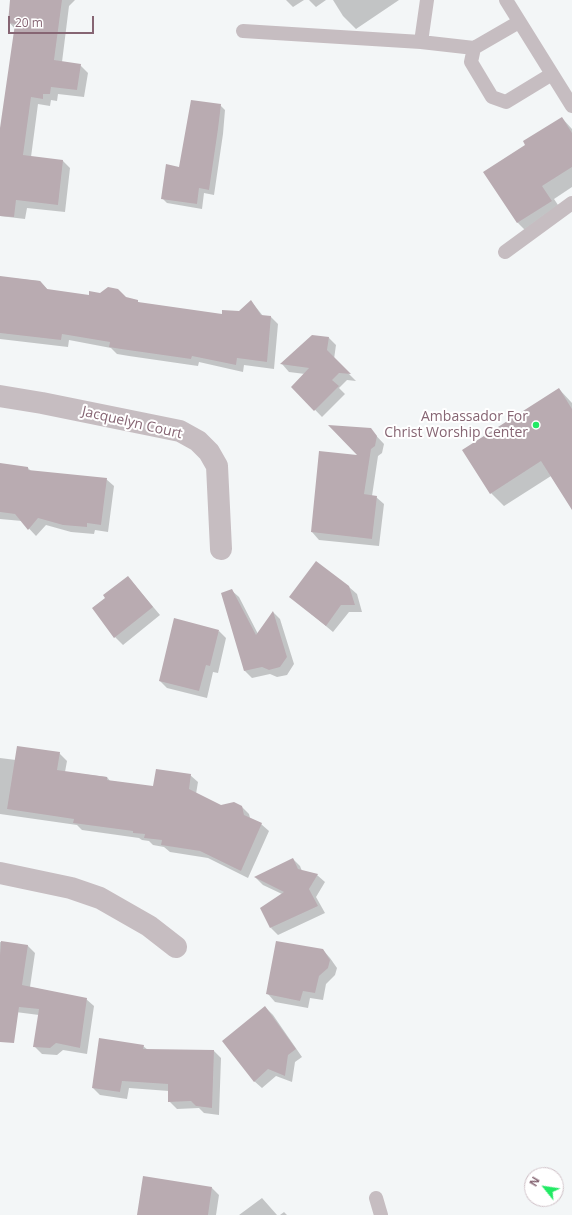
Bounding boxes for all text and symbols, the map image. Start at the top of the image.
scale bar [10,8,96,34]
text: 20 m [15,14,43,31]
street label: Jacquelyn Court [80,403,184,443]
place label: Ambassador For Christ Worship Center [384,409,528,442]
marker: Ambassador For Christ Worship Center [531,420,541,430]
north arrow [524,1167,564,1207]
text: N [525,1174,543,1189]

